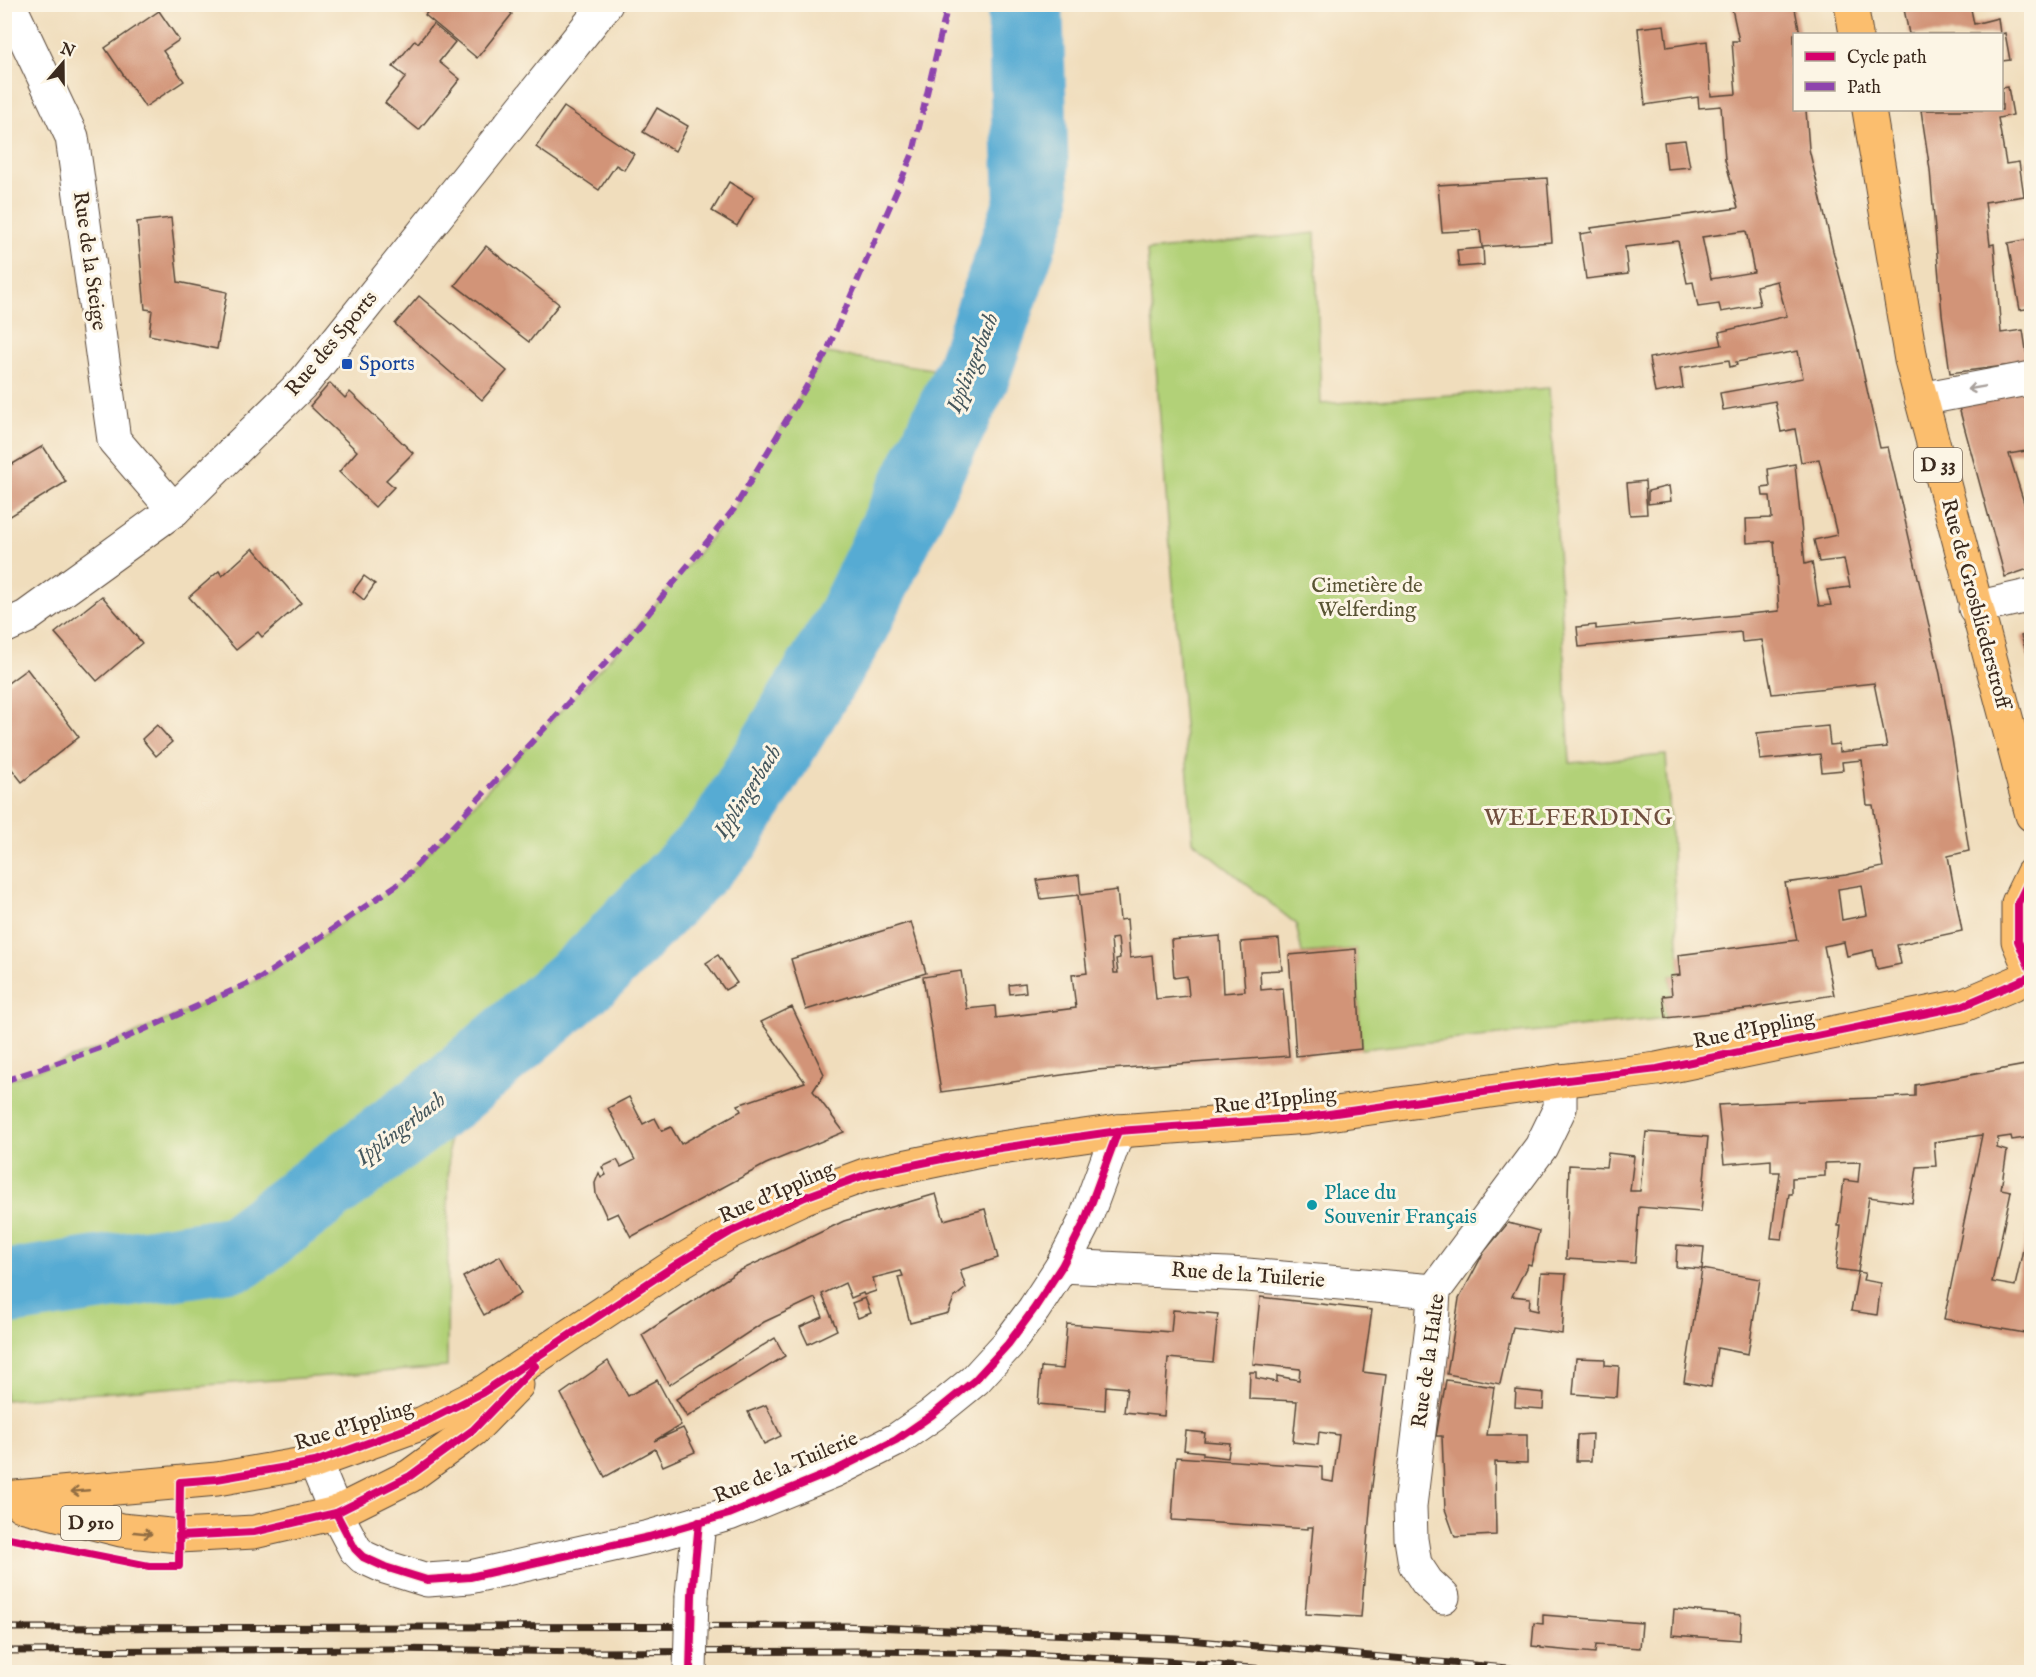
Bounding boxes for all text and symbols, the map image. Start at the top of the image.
north arrow [33,33,93,93]
legend [1793,33,2003,111]
text: N [57,39,78,63]
text: Cycle path [1847,47,1927,70]
text: Path [1847,77,1881,100]
street label: Rue de la Steige [66,190,112,333]
street label: Rue des Sports [280,286,384,402]
water label: Ipplingerbach [940,309,1006,418]
place label: Sports [359,351,415,378]
marker: Sports [340,357,354,371]
one-way arrow [1967,383,1986,394]
road number: D 33 [1914,448,1962,482]
street label: Rue de Grosbliederstroff [1934,496,2017,714]
park label: Cimetière de Welferding [1311,573,1423,624]
water label: Ipplingerbach [707,740,788,845]
district label: WELFERDING [1484,803,1674,834]
street label: Rue d'Ippling [1691,1004,1818,1056]
street label: Rue d'Ippling [1212,1081,1338,1121]
water label: Ipplingerbach [350,1086,451,1172]
street label: Rue d'Ippling [715,1155,839,1230]
place label: Place du Souvenir Français [1324,1180,1477,1231]
marker: Place du Souvenir Français [1305,1198,1319,1212]
street label: Rue de la Tuilerie [1170,1257,1326,1295]
street label: Rue de la Halte [1406,1292,1452,1430]
street label: Rue d'Ippling [291,1394,417,1458]
street label: Rue de la Tuilerie [710,1425,862,1511]
one-way arrow [71,1486,90,1497]
road number: D 910 [61,1506,121,1540]
one-way arrow [133,1527,153,1538]

